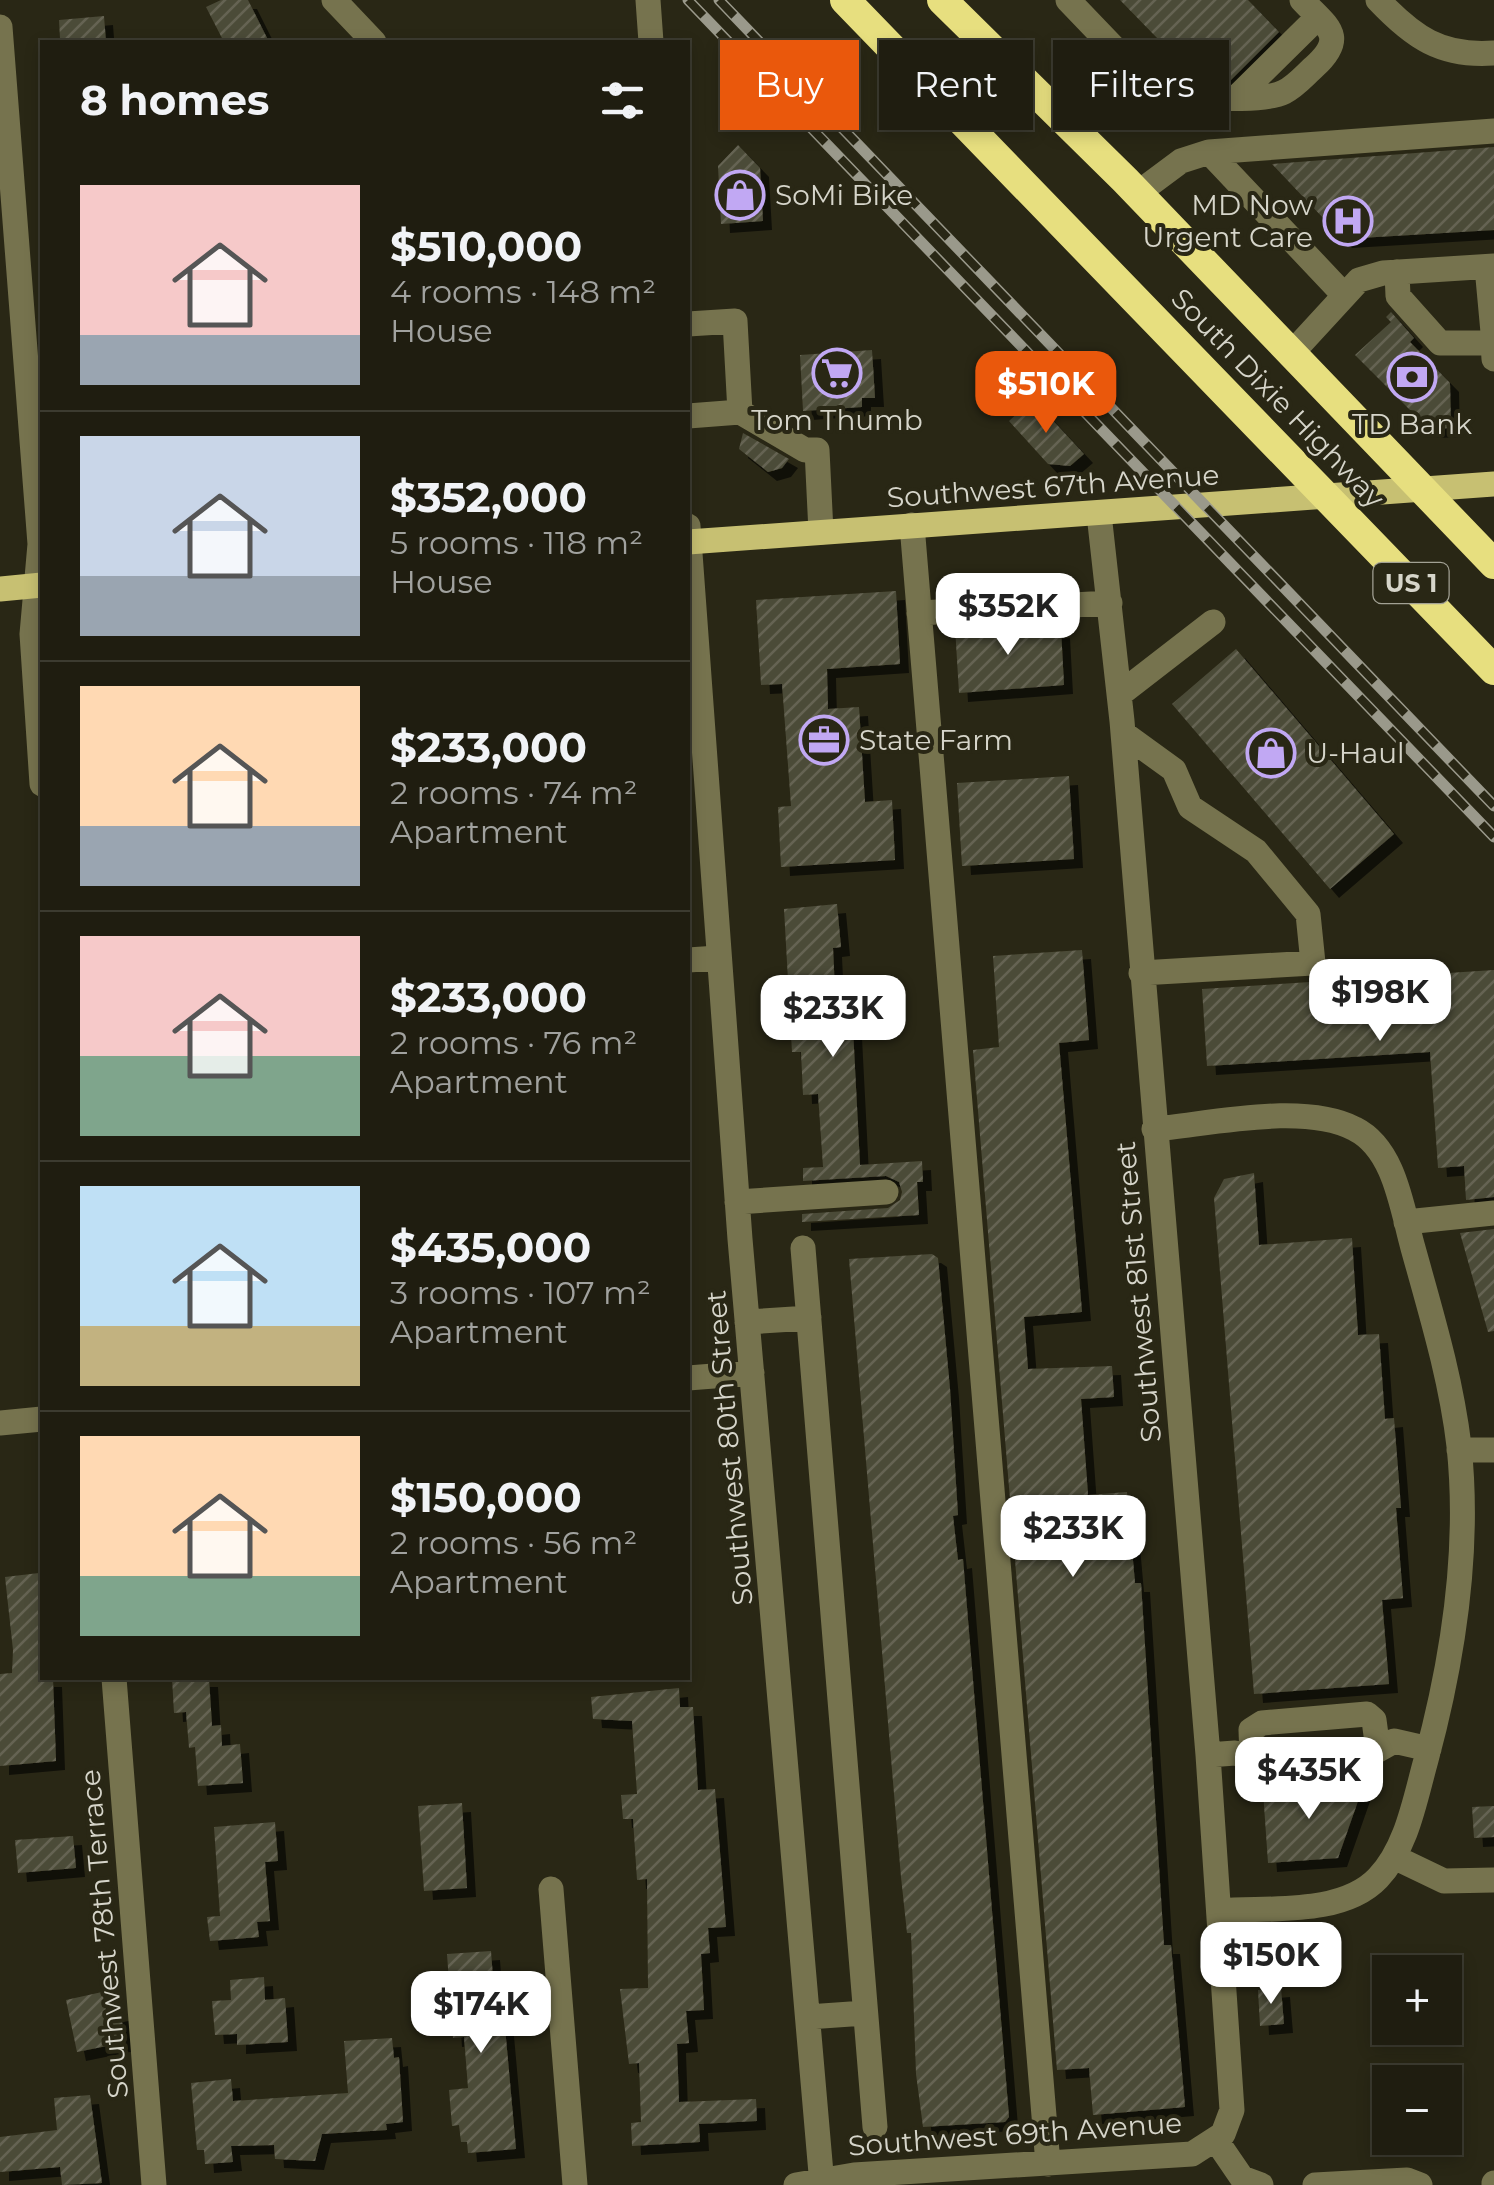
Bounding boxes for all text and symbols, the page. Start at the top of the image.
chip: Buy [720,40,859,130]
chip: Rent [879,40,1033,130]
chip: Filters [1053,40,1229,130]
icon: filters [595,73,650,128]
text: 8 homes [80,74,269,126]
shop icon: SoMi Bike [714,169,766,221]
place label: SoMi Bike [775,178,913,212]
place label: MD Now Urgent Care [1142,188,1313,254]
hospital icon: MD Now Urgent Care [1322,195,1374,247]
text: $510,000 [390,220,582,272]
icon: home [160,225,280,345]
text: 4 rooms · 148 m² [390,272,656,311]
street label: South Dixie Highway [1164,281,1392,515]
text: House [390,311,493,350]
supermarket icon: Tom Thumb [811,347,863,399]
pin: $510K [976,351,1116,436]
bank icon: TD Bank [1386,351,1438,403]
text: $510K [997,364,1095,403]
place label: Tom Thumb [751,403,923,437]
place label: TD Bank [1352,407,1472,441]
street label: Southwest 67th Avenue [886,457,1220,515]
text: $352,000 [390,471,587,523]
icon: home [160,476,280,596]
text: 5 rooms · 118 m² [390,523,643,562]
text: House [390,562,493,601]
road number: US 1 [1374,563,1448,603]
pin: $352K [938,573,1078,658]
text: $352K [958,586,1058,625]
office icon: State Farm [798,714,850,766]
text: $233,000 [390,721,587,773]
place label: State Farm [859,723,1013,757]
icon: home [160,726,280,846]
shop icon: U-Haul [1245,727,1297,779]
place label: U-Haul [1306,736,1405,770]
text: 2 rooms · 74 m² [390,773,638,812]
text: Apartment [390,812,568,851]
pin: $198K [1310,959,1450,1044]
text: $233,000 [390,971,587,1023]
text: $198K [1331,972,1429,1011]
pin: $233K [763,975,903,1060]
icon: home [160,976,280,1096]
text: $233K [783,988,883,1027]
text: 2 rooms · 76 m² [390,1023,637,1062]
text: Apartment [390,1062,568,1101]
street label: Southwest 81st Street [1108,1140,1168,1444]
text: $435,000 [390,1221,591,1273]
icon: home [160,1226,280,1346]
text: 3 rooms · 107 m² [390,1273,651,1312]
street label: Southwest 80th Street [698,1289,760,1607]
text: Apartment [390,1312,568,1351]
text: $150,000 [390,1471,582,1523]
icon: home [160,1476,280,1596]
pin: $233K [1003,1495,1143,1580]
text: $233K [1023,1508,1123,1547]
text: 2 rooms · 56 m² [390,1523,637,1562]
text: Apartment [390,1562,568,1601]
pin: $435K [1239,1737,1379,1822]
text: $435K [1257,1750,1361,1789]
street label: Southwest 78th Terrace [73,1768,135,2100]
pin: $150K [1201,1922,1341,2007]
text: $150K [1222,1935,1320,1974]
map controls [1372,1955,1462,2155]
button: + [1372,1955,1462,2045]
pin: $174K [411,1971,551,2056]
text: $174K [433,1984,529,2023]
button: − [1372,2065,1462,2155]
street label: Southwest 69th Avenue [847,2105,1183,2163]

